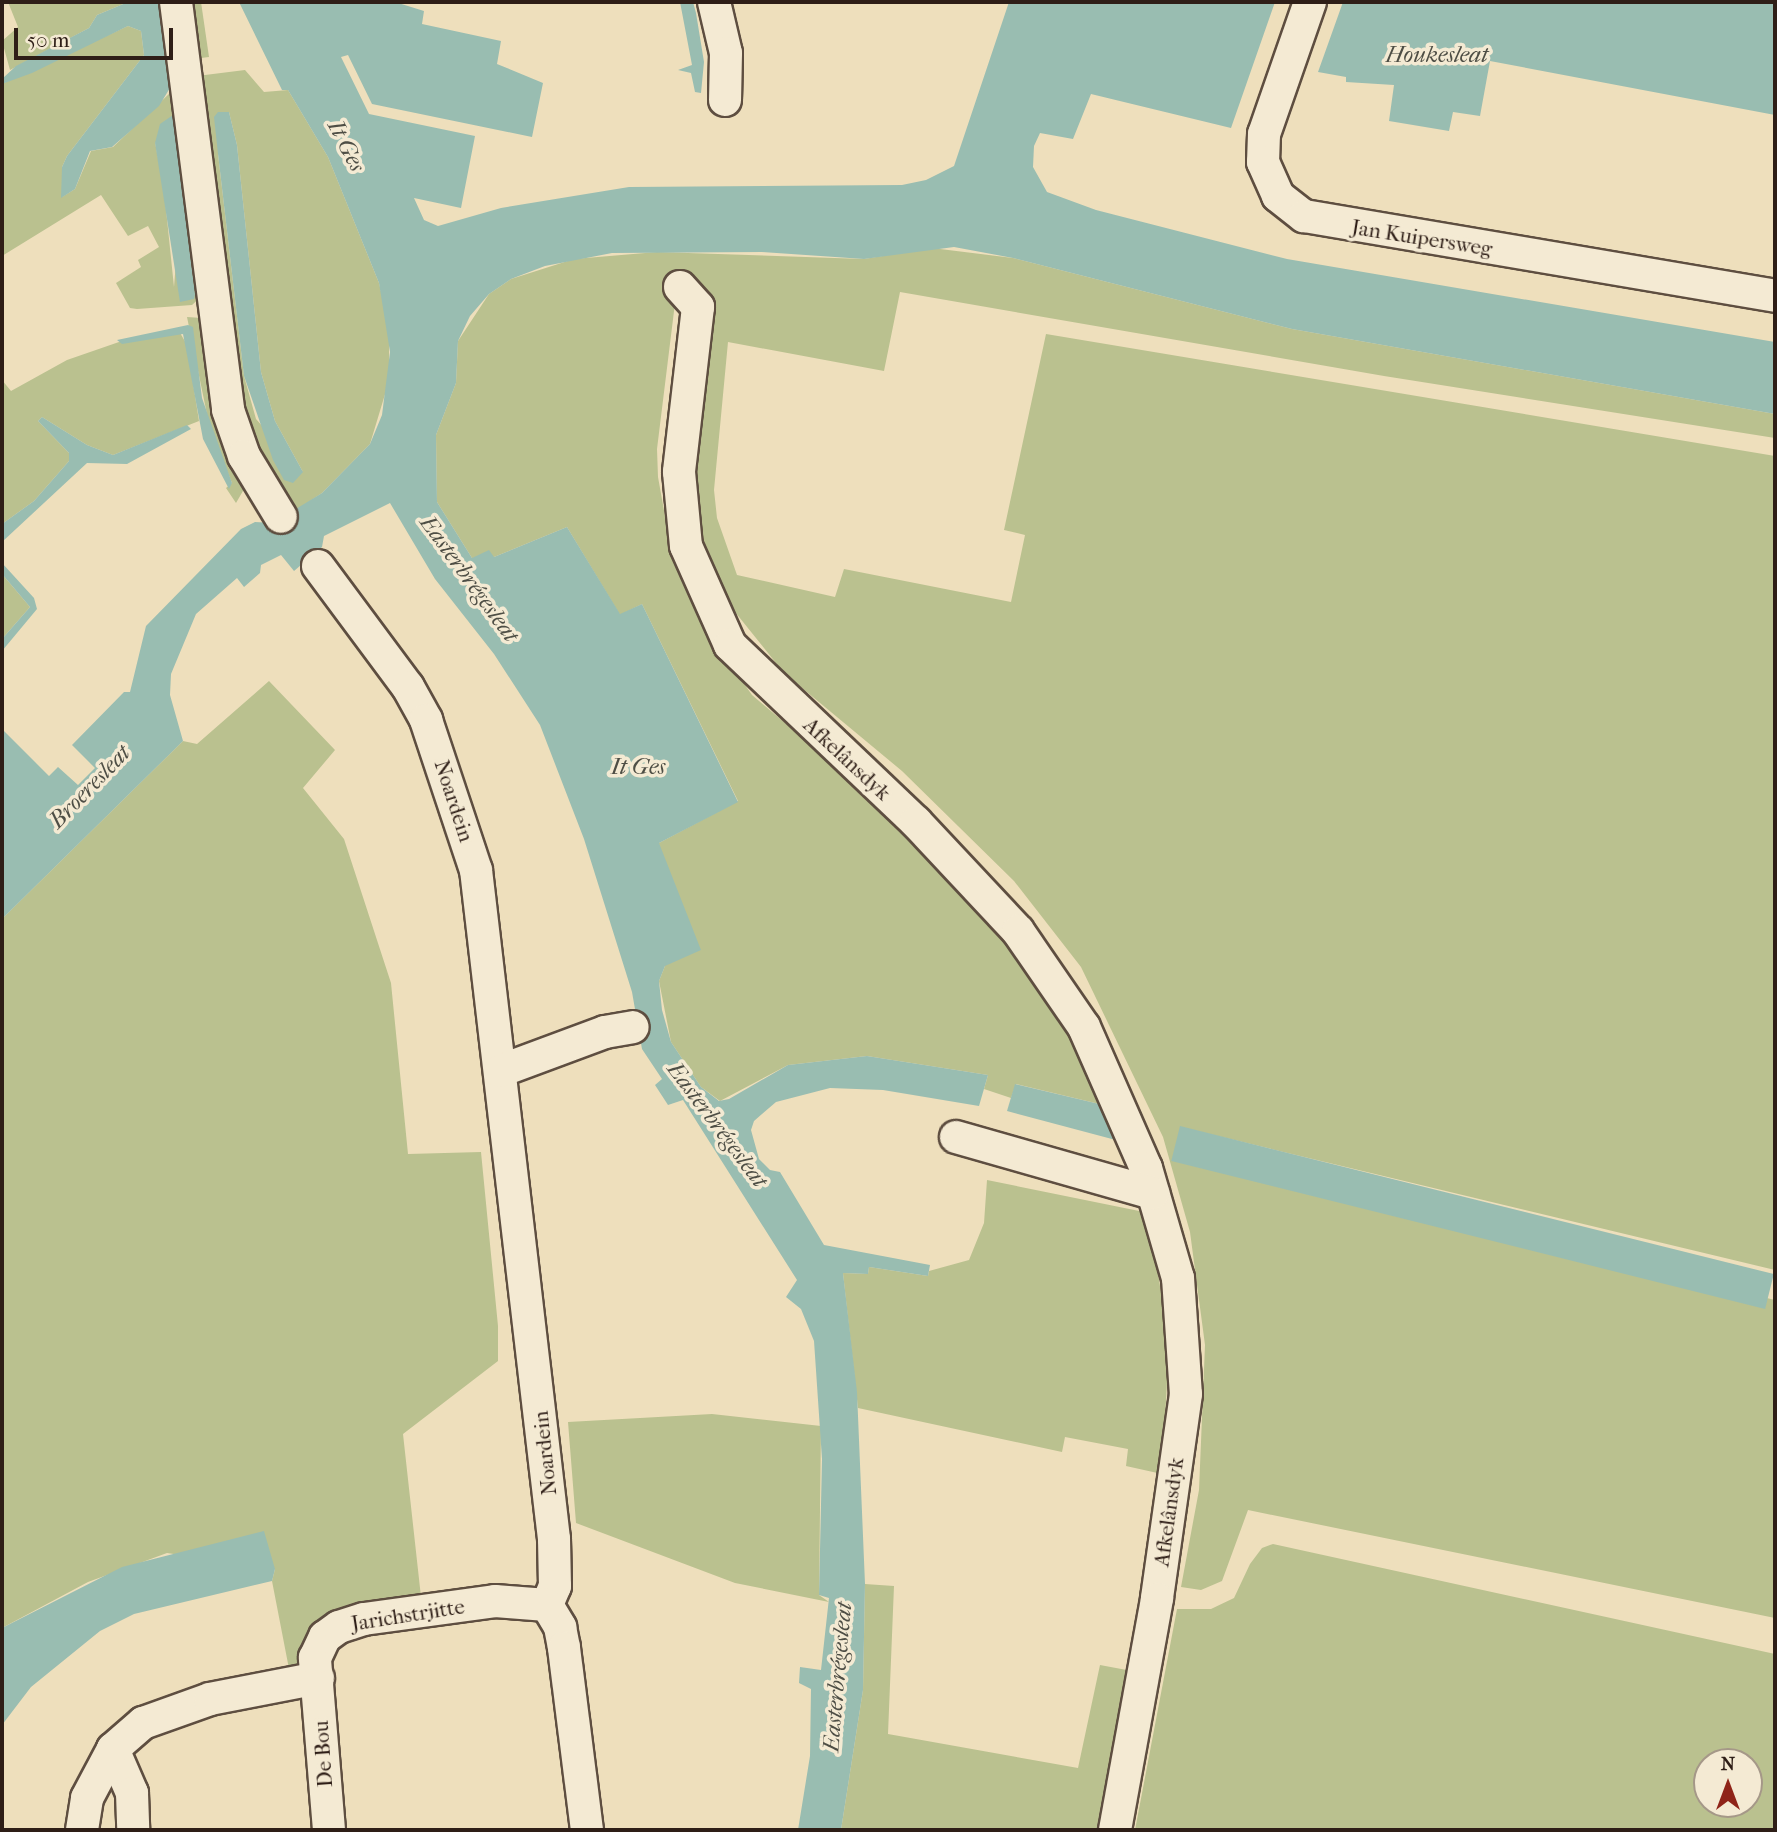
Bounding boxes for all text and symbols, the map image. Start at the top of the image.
scale bar [18,14,177,58]
text: 50 m [27,28,70,52]
water label: Houkesleat [1386,41,1488,69]
water label: It Ges [321,115,371,177]
street label: Jan Kuipersweg [1350,214,1494,262]
water label: Easterbrégesleat [414,510,524,648]
street label: Afkelânsdyk [798,712,896,806]
water label: Broeresleat [44,740,136,834]
water label: It Ges [611,753,665,781]
street label: Noardein [429,757,479,845]
water label: Easterbrégesleat [661,1057,773,1193]
street label: Noardein [528,1410,562,1496]
street label: Afkelânsdyk [1149,1456,1189,1568]
street label: Jarichstrjitte [350,1594,466,1636]
water label: Easterbrégesleat [818,1601,858,1753]
street label: De Bou [308,1720,338,1788]
north arrow [1693,1748,1763,1818]
text: N [1721,1753,1735,1775]

